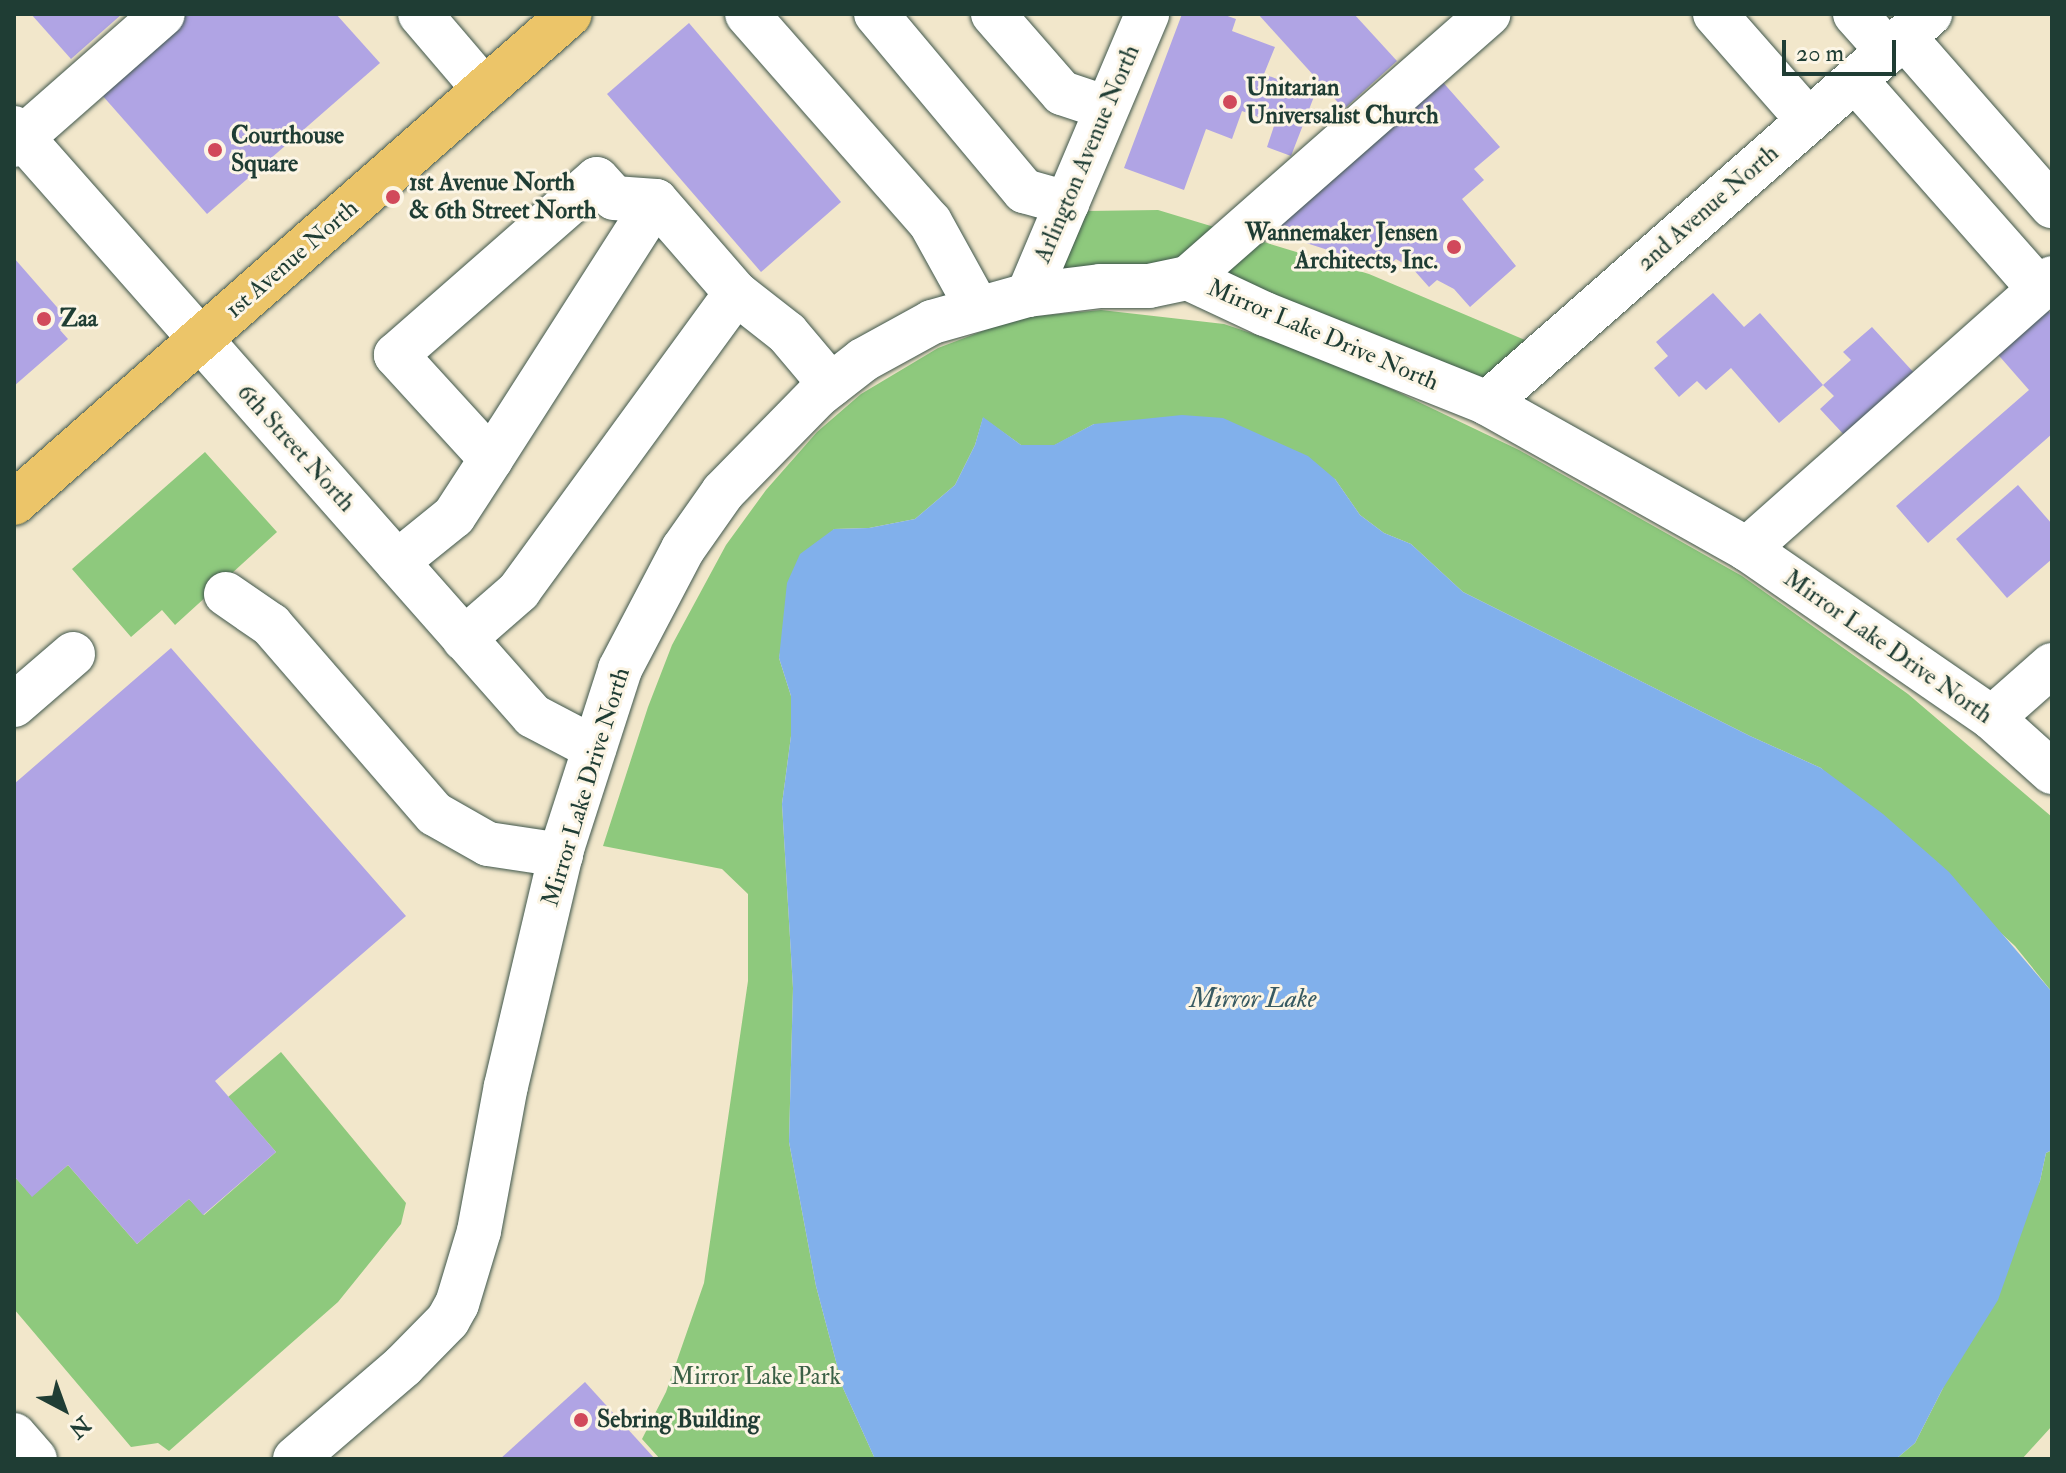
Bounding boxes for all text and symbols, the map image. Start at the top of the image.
scale bar [1786,24,1900,74]
text: 20 m [1796,38,1844,69]
street label: Arlington Avenue North [1028,41,1146,267]
place label: Unitarian Universalist Church [1246,74,1439,130]
marker: Unitarian Universalist Church [1221,93,1239,111]
place label: Courthouse Square [231,122,344,178]
street label: 2nd Avenue North [1632,139,1784,277]
marker: Courthouse Square [206,141,224,159]
place label: 1st Avenue North & 6th Street North [409,169,596,225]
marker: 1st Avenue North & 6th Street North [384,188,402,206]
street label: 1st Avenue North [220,194,364,324]
place label: Wannemaker Jensen Architects, Inc. [1245,219,1438,275]
marker: Wannemaker Jensen Architects, Inc. [1445,238,1463,256]
street label: Mirror Lake Drive North [1203,273,1443,397]
place label: Zaa [60,305,98,333]
marker: Zaa [35,310,53,328]
street label: 6th Street North [231,378,361,518]
street label: Mirror Lake Drive North [1778,564,1998,730]
street label: Mirror Lake Drive North [536,664,636,910]
water label: Mirror Lake [1190,984,1316,1016]
park label: Mirror Lake Park [671,1363,841,1391]
north arrow [24,1369,104,1449]
place label: Sebring Building [597,1406,760,1434]
text: N [63,1410,96,1444]
marker: Sebring Building [572,1411,590,1429]

